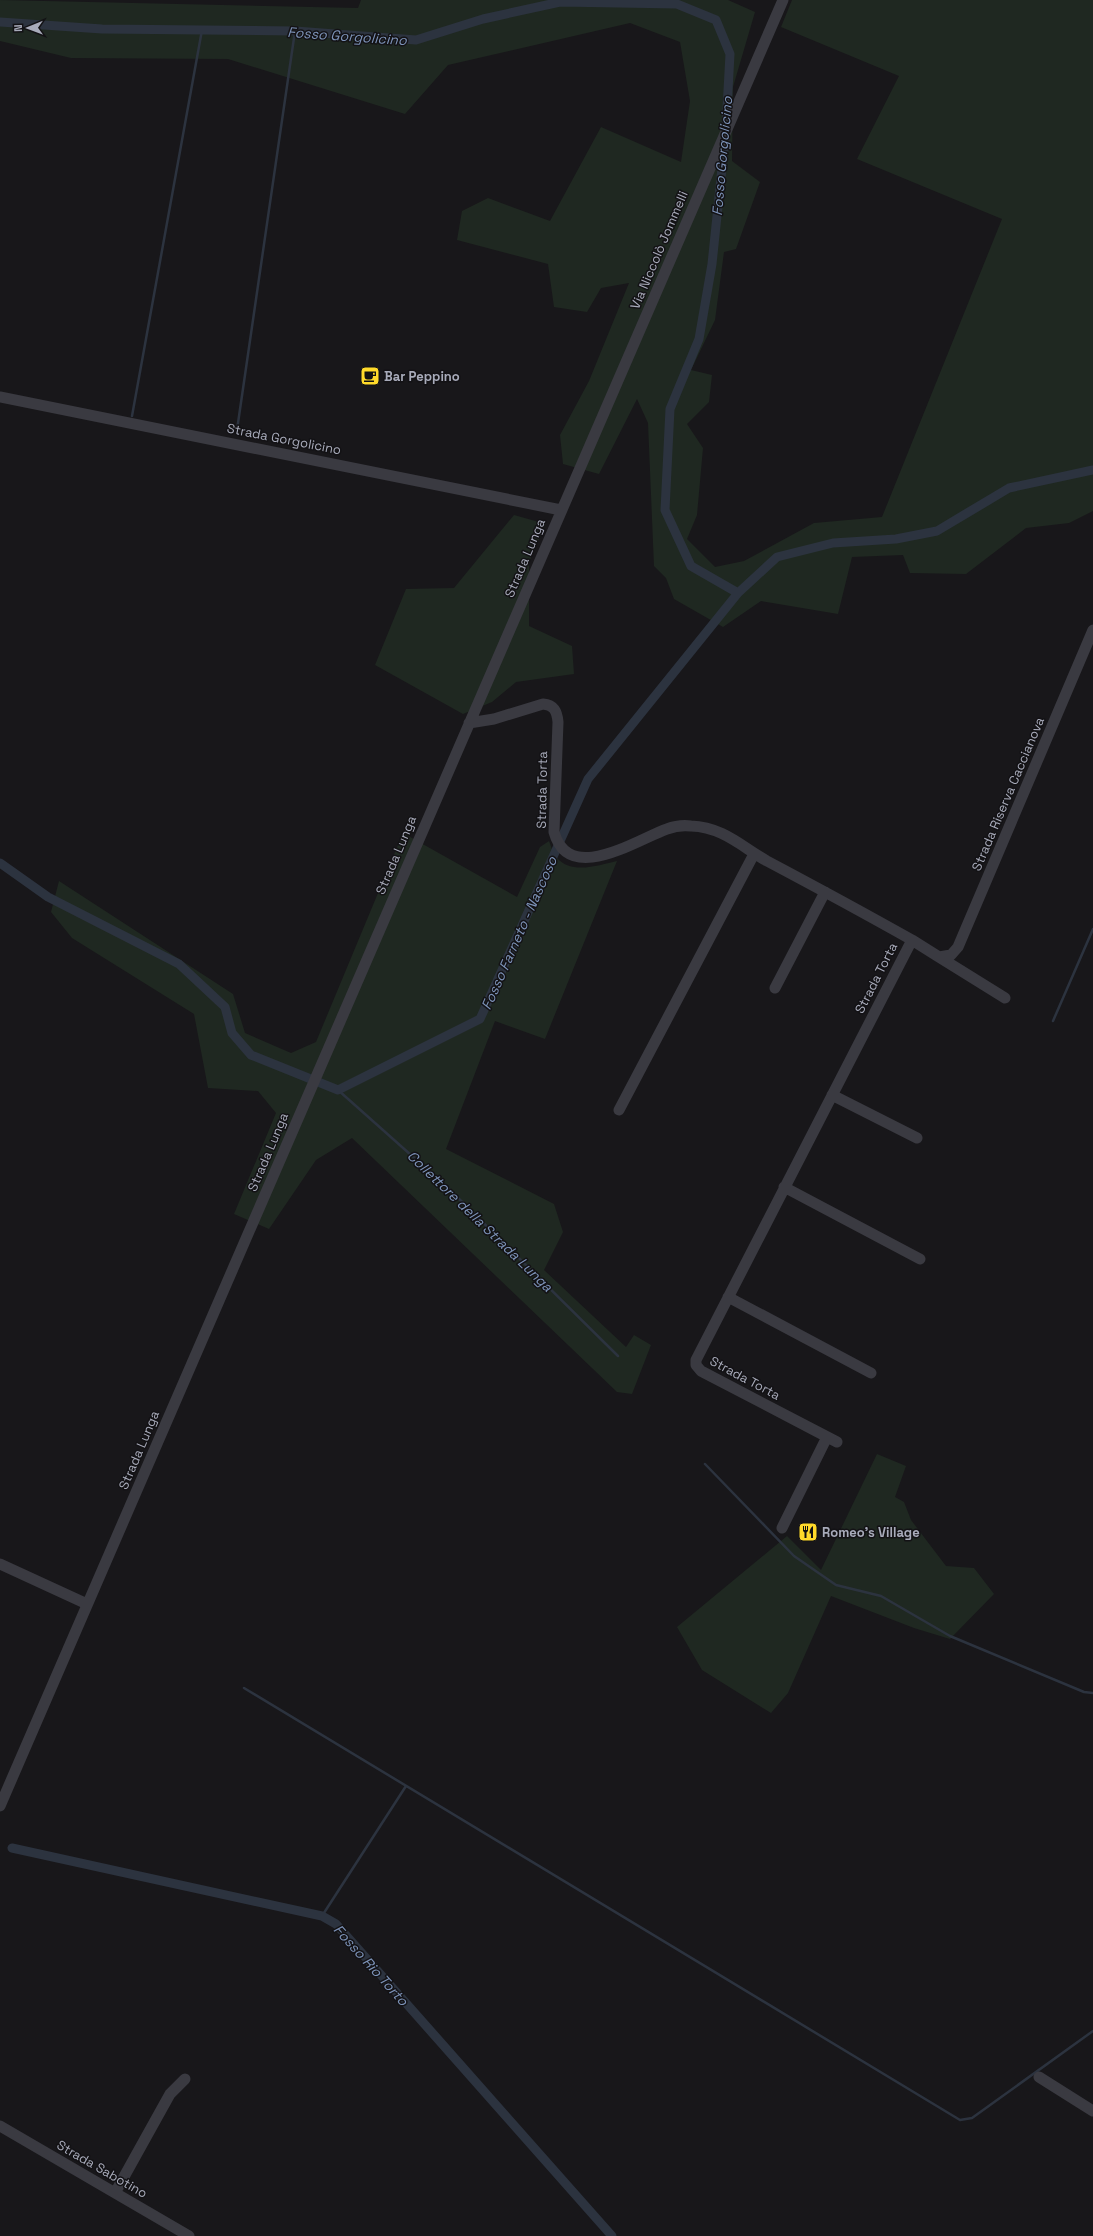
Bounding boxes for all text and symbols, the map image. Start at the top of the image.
north arrow [8,8,48,48]
water label: Fosso Gorgolicino [287,23,408,49]
text: N [11,24,25,32]
water label: Fosso Gorgolicino [708,95,736,216]
street label: Via Niccolò Jommelli [626,188,692,312]
cafe icon: Bar Peppino [359,365,381,387]
place label: Bar Peppino [384,368,460,385]
street label: Strada Gorgolicino [225,420,343,458]
street label: Strada Lunga [501,516,549,600]
street label: Strada Riserva Caccianova [968,714,1048,873]
street label: Strada Torta [533,751,551,829]
street label: Strada Lunga [372,813,420,897]
water label: Fosso Farneto - Nascoso [477,853,561,1012]
street label: Strada Torta [851,939,901,1016]
street label: Strada Lunga [244,1110,292,1194]
water label: Collettore della Strada Lunga [403,1147,557,1296]
street label: Strada Torta [707,1352,784,1404]
street label: Strada Lunga [115,1408,163,1492]
restaurant icon: Romeo's Village [797,1521,819,1543]
place label: Romeo's Village [822,1524,920,1541]
water label: Fosso Rio Torto [330,1921,412,2010]
street label: Strada Sabotino [54,2136,150,2202]

